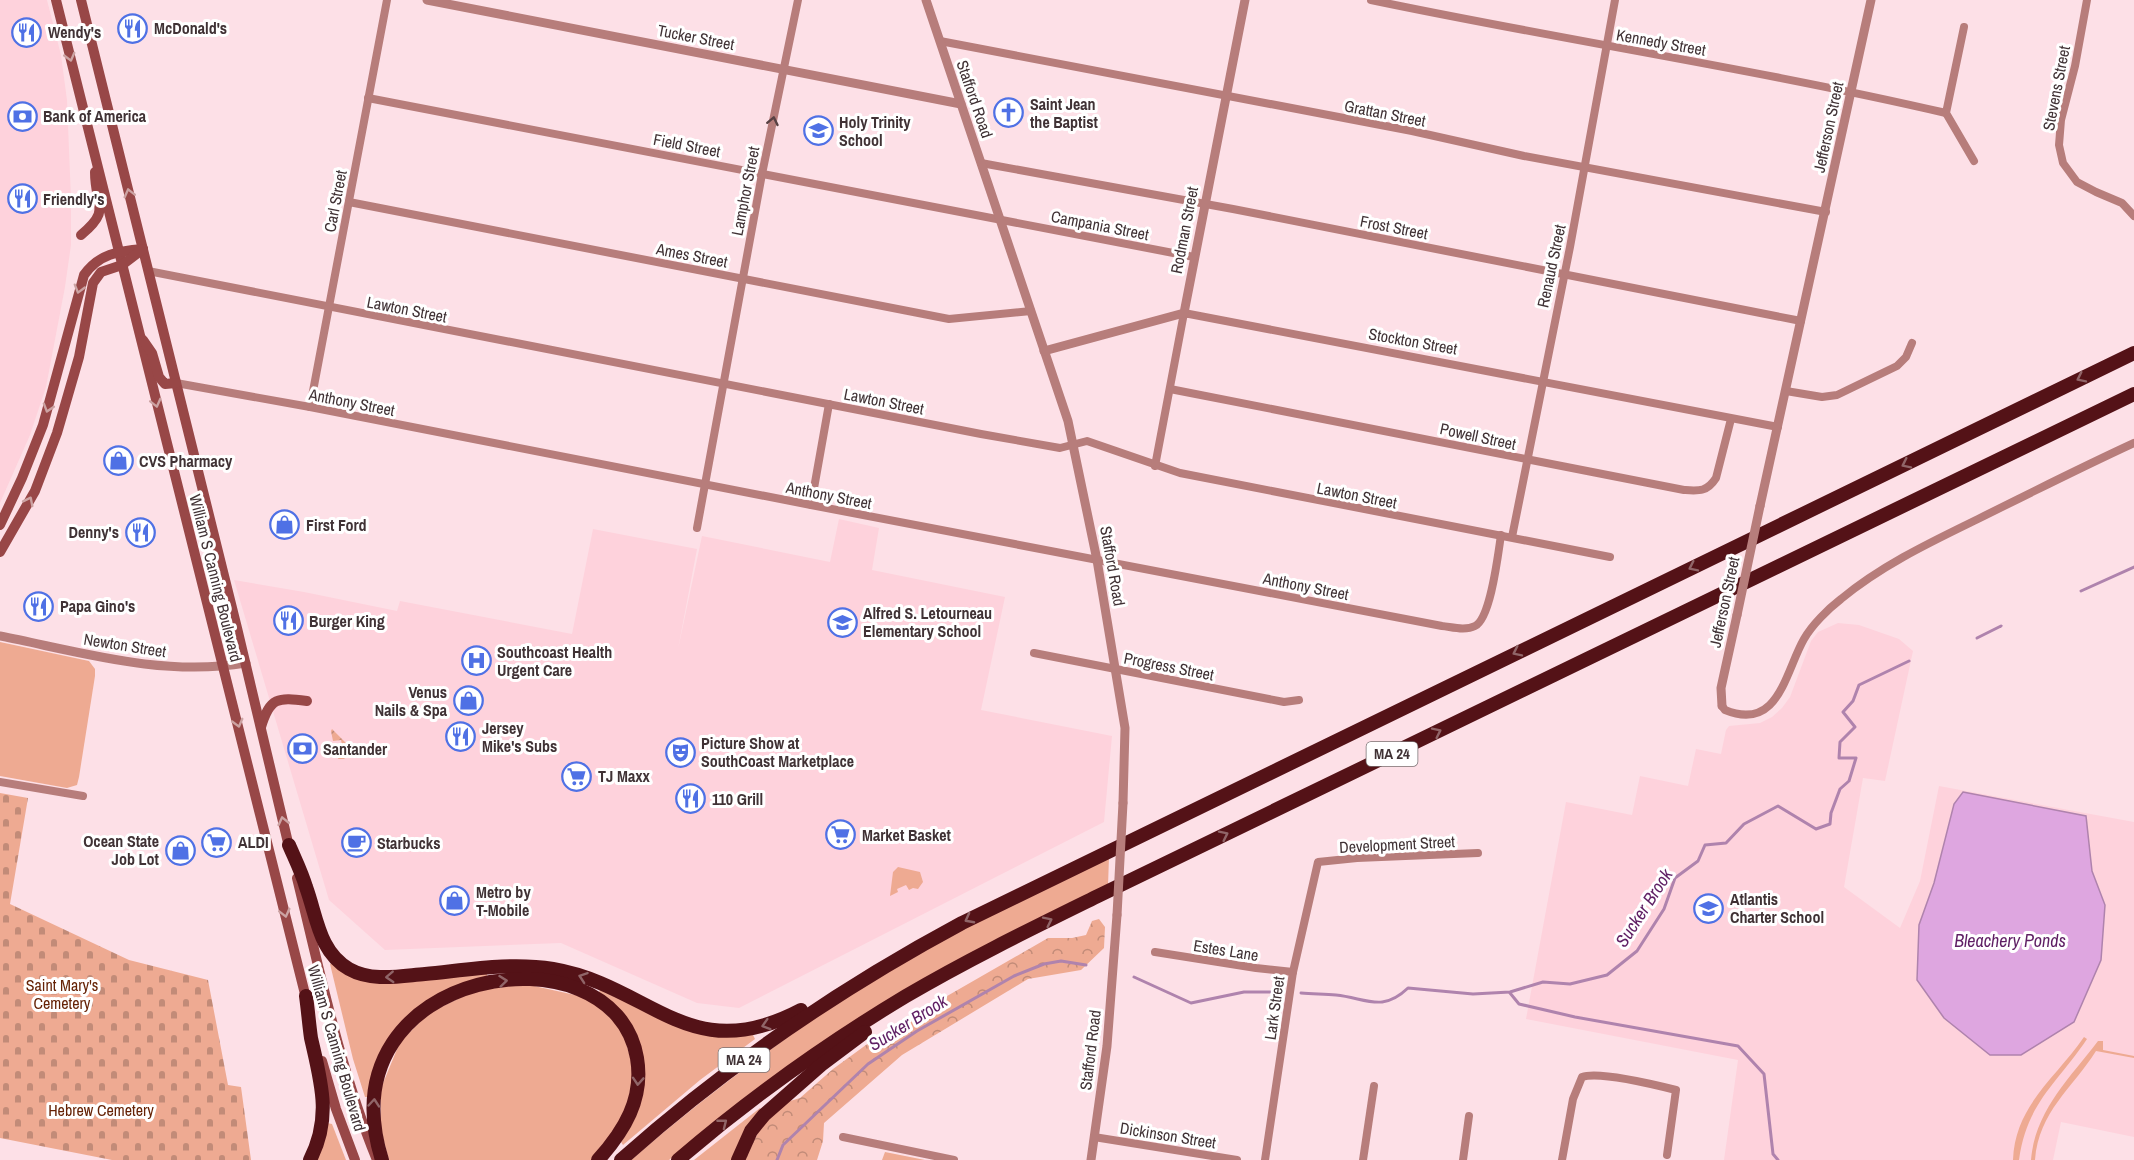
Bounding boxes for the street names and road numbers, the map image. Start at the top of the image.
street label: Tucker Street [656,19,737,55]
street label: Kennedy Street [1615,23,1708,61]
street label: Stevens Street [2037,43,2075,132]
street label: Stafford Road [951,57,999,141]
street label: Jefferson Street [1808,79,1848,174]
street label: Grattan Street [1342,94,1428,132]
street label: Field Street [652,128,723,162]
street label: Lamphor Street [726,144,764,237]
street label: Carl Street [318,168,352,234]
street label: Rodman Street [1165,184,1203,275]
street label: Campania Street [1049,205,1151,245]
street label: Frost Street [1358,210,1430,244]
street label: Renaud Street [1531,222,1571,310]
street label: Ames Street [653,237,730,273]
street label: Lawton Street [365,290,449,328]
street label: Stockton Street [1367,322,1459,360]
street label: Lawton Street [842,382,926,420]
street label: Anthony Street [306,383,397,421]
street label: Powell Street [1438,417,1518,455]
street label: Anthony Street [783,476,874,514]
street label: Lawton Street [1315,476,1399,514]
street label: William S Canning Boulevard [185,492,247,664]
street label: Stafford Road [1095,524,1131,608]
street label: Jefferson Street [1704,554,1744,649]
street label: Anthony Street [1260,567,1351,605]
street label: Newton Street [82,628,168,662]
street label: Progress Street [1122,647,1216,686]
road number: MA 24 [1366,742,1418,766]
street label: Development Street [1339,830,1456,858]
street label: Estes Lane [1192,934,1260,966]
street label: William S Canning Boulevard [303,962,371,1134]
street label: Lark Street [1259,974,1289,1041]
street label: Stafford Road [1074,1009,1106,1091]
road number: MA 24 [718,1048,770,1072]
street label: Dickinson Street [1118,1117,1218,1154]

